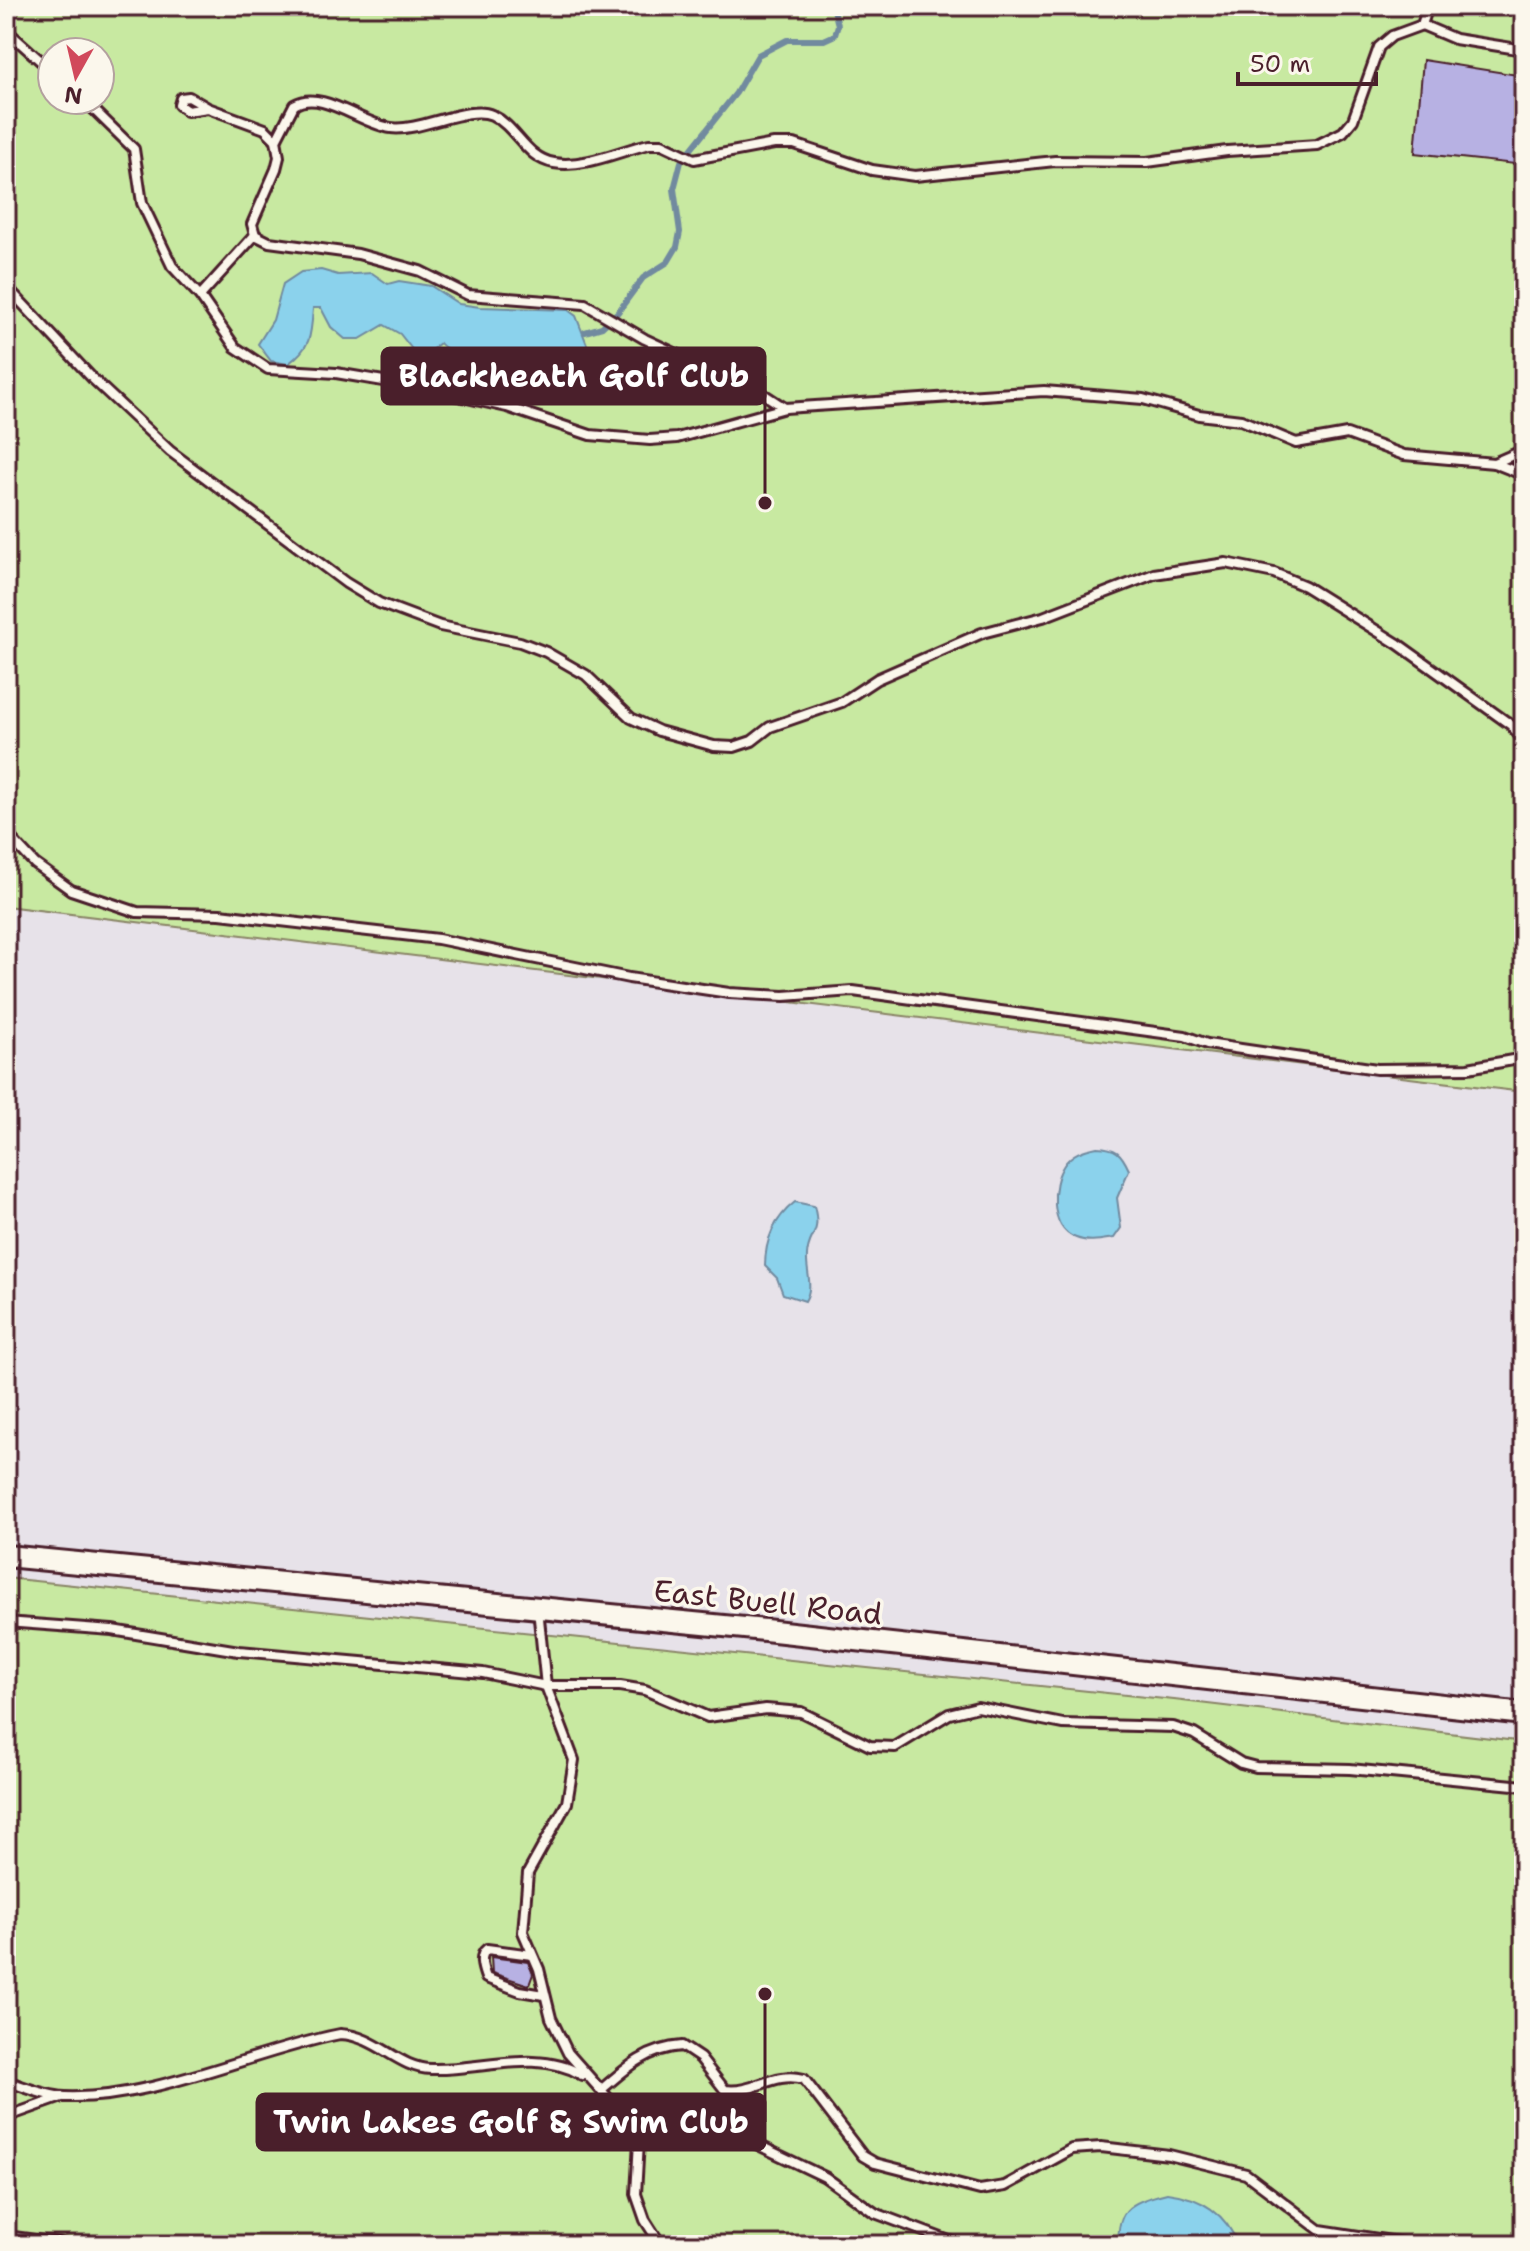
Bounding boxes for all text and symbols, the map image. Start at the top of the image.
north arrow [36,36,116,116]
scale bar [1238,36,1376,86]
text: 50 m [1250,48,1310,80]
text: N [63,80,84,111]
callout: Blackheath Golf Club [382,348,765,404]
text: Blackheath Golf Club [399,354,749,397]
street label: East Buell Road [652,1570,884,1634]
callout: Twin Lakes Golf & Swim Club [257,2094,765,2150]
text: Twin Lakes Golf & Swim Club [273,2100,749,2143]

